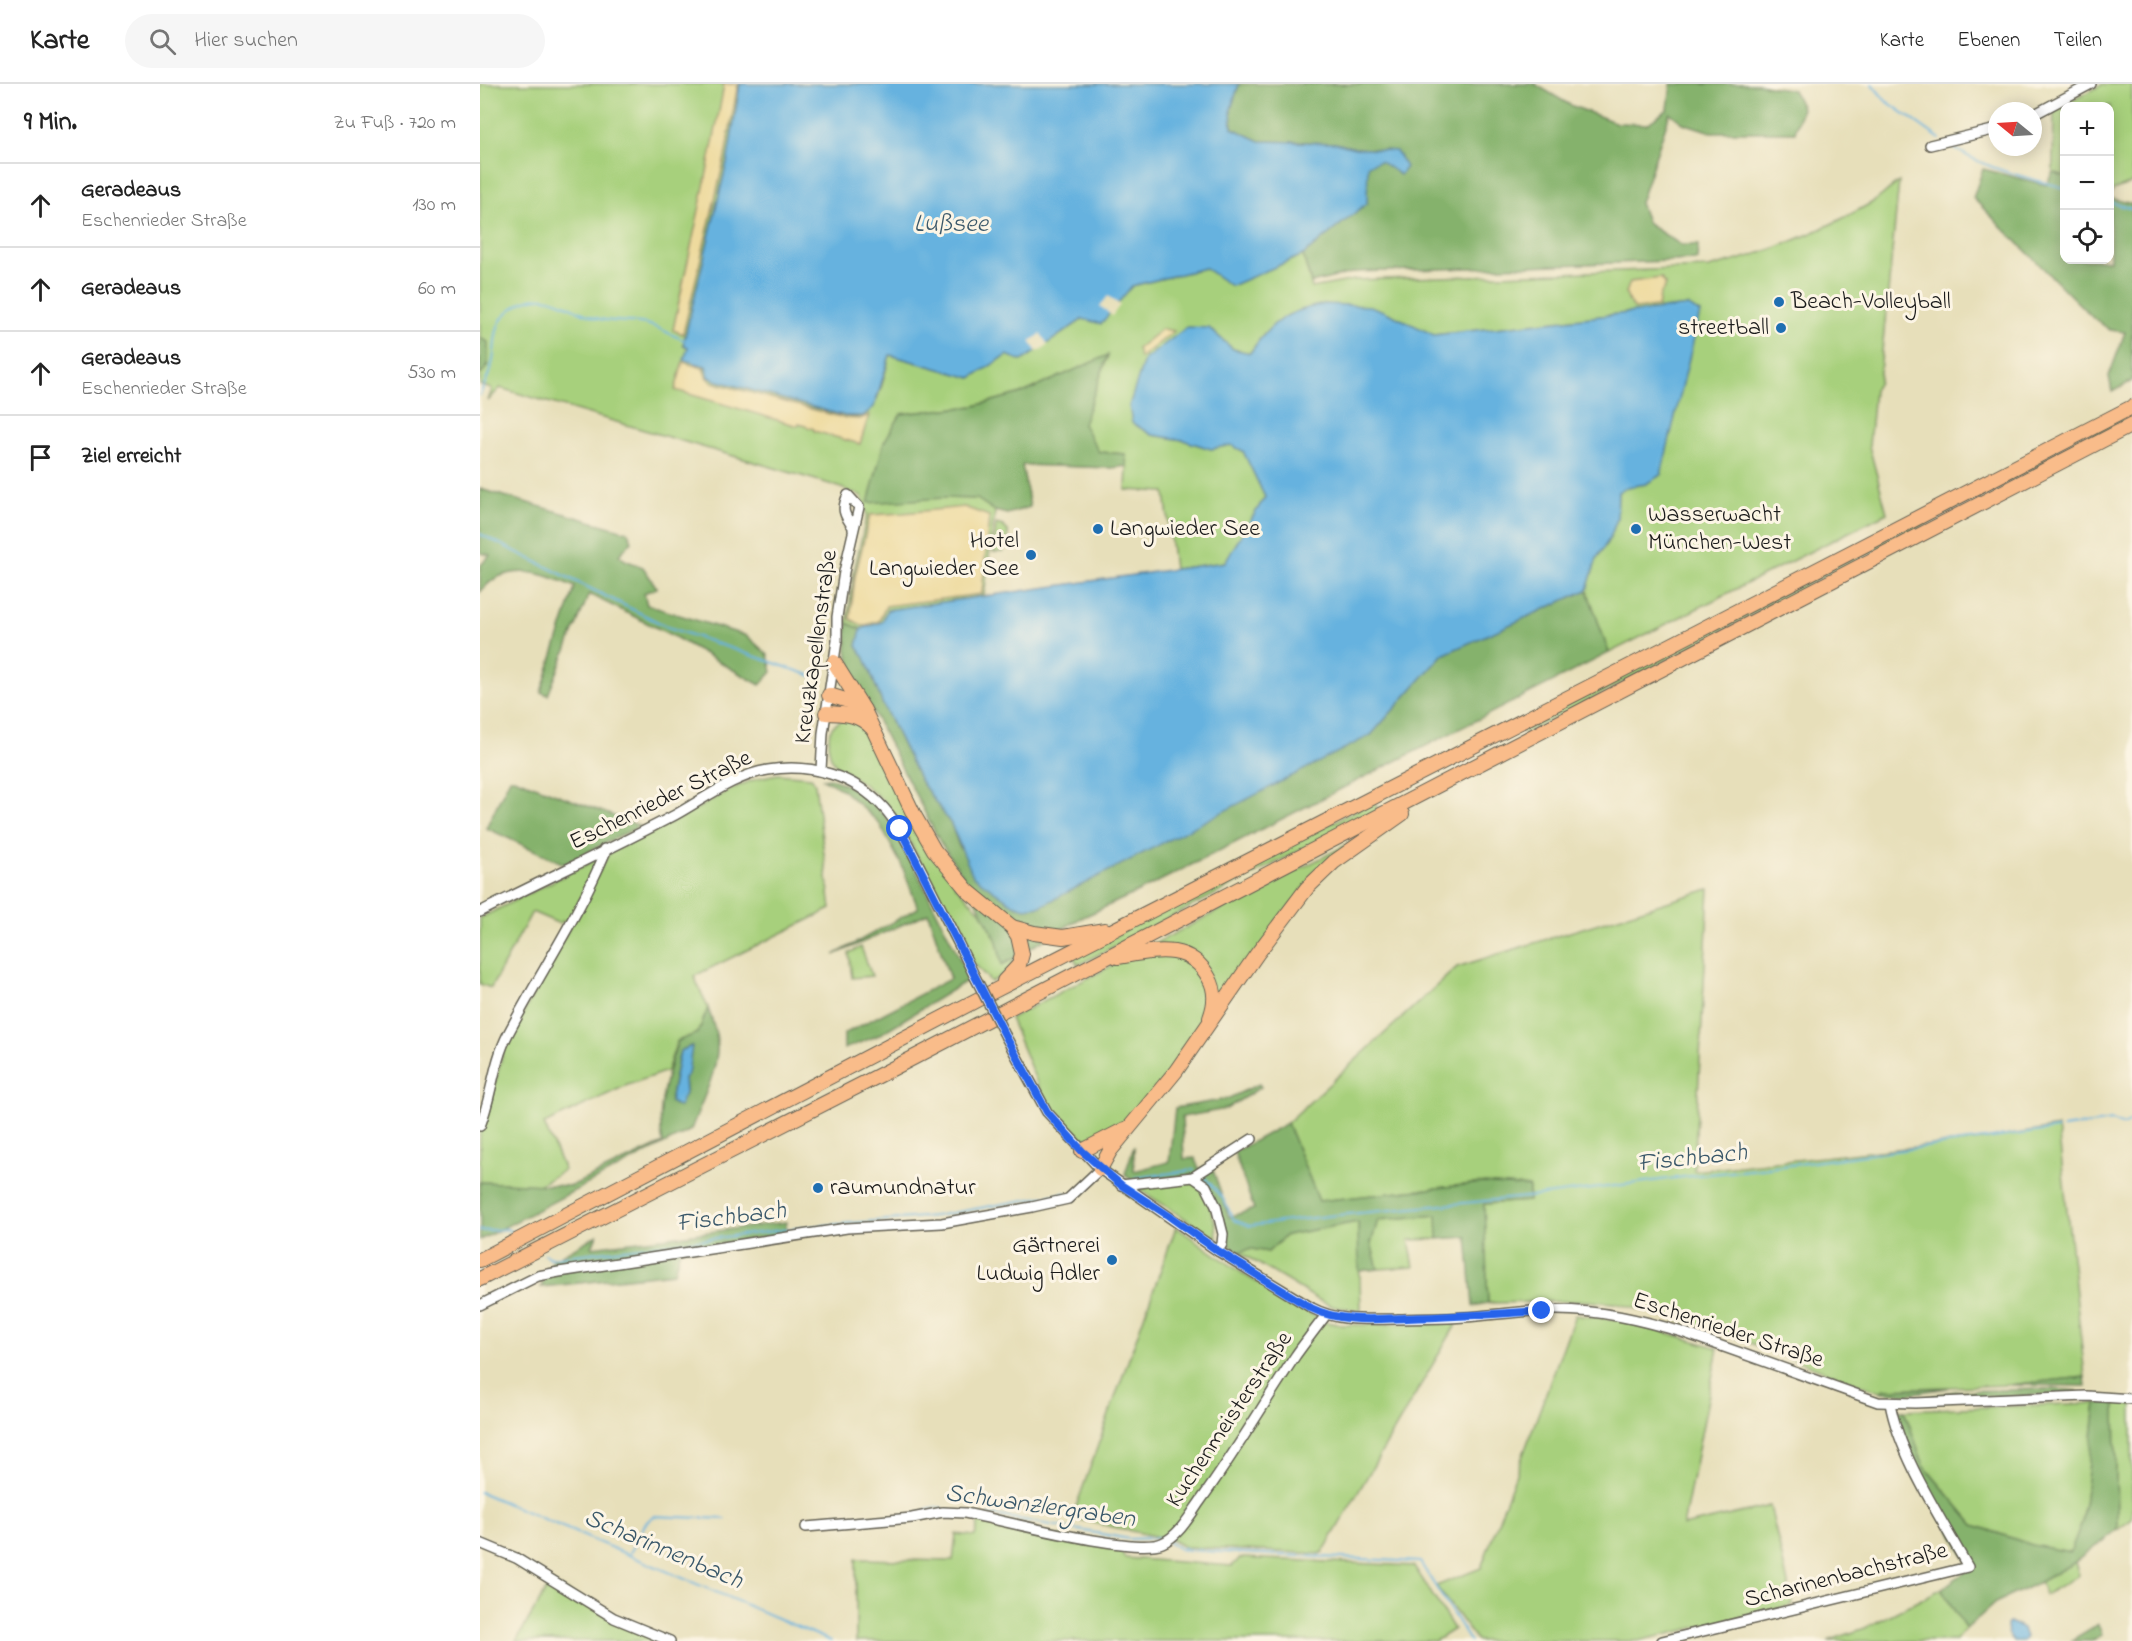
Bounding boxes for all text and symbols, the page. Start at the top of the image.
search box [125,14,545,68]
text: Karte [30,21,89,62]
icon: search [146,25,179,58]
text: Hier suchen [194,25,298,57]
text: Karte [1880,26,1924,56]
text: Ebenen [1957,26,2020,56]
text: Teilen [2053,26,2102,56]
north arrow [1988,102,2042,156]
map controls [2060,102,2114,264]
button: + [2060,102,2114,156]
text: 9 Min. [24,104,77,142]
text: Zu Fuß · 720 m [333,109,456,138]
button: − [2060,156,2114,210]
text: Geradeaus [81,175,181,207]
icon: ahead [24,189,57,222]
text: 130 m [412,191,456,220]
water label: Lußsee [914,206,990,244]
text: Eschenrieder Straße [81,207,247,236]
button: locate [2060,210,2114,264]
icon: ahead [24,273,57,306]
text: Geradeaus [81,273,181,305]
text: 60 m [418,275,456,304]
place label: Beach-Volleyball [1790,285,1951,321]
marker: Beach-Volleyball [1772,295,1786,309]
place label: streetball [1678,311,1769,346]
marker: streetball [1774,321,1788,335]
text: Geradeaus [81,343,181,375]
icon: ahead [24,357,57,390]
text: 530 m [407,359,456,388]
text: Eschenrieder Straße [81,375,247,404]
icon: arrive [24,441,57,474]
text: Ziel erreicht [81,441,181,473]
place label: Wasserwacht München-West [1648,498,1791,561]
place label: Langwieder See [1110,512,1260,547]
marker: Langwieder See [1091,522,1105,536]
marker: Wasserwacht München-West [1629,522,1643,536]
place label: Hotel Langwieder See [869,524,1019,587]
street label: Kreuzkapellenstraße [786,548,848,746]
marker: Hotel Langwieder See [1024,548,1038,562]
street label: Eschenrieder Straße [564,742,758,860]
route start [886,815,912,841]
water label: Fischbach [1635,1134,1749,1184]
place label: raumundnatur [830,1171,976,1206]
marker: raumundnatur [811,1181,825,1195]
water label: Fischbach [674,1192,789,1244]
place label: Gärtnerei Ludwig Adler [977,1229,1101,1292]
marker: Gärtnerei Ludwig Adler [1105,1253,1119,1267]
street label: Eschenrieder Straße [1628,1284,1828,1378]
route end [1528,1297,1554,1323]
street label: Kuchenmeisterstraße [1158,1325,1302,1515]
water label: Schwanzlergraben [943,1475,1139,1539]
water label: Scharinnenbach [578,1499,749,1601]
street label: Scharinenbachstraße [1741,1534,1952,1618]

